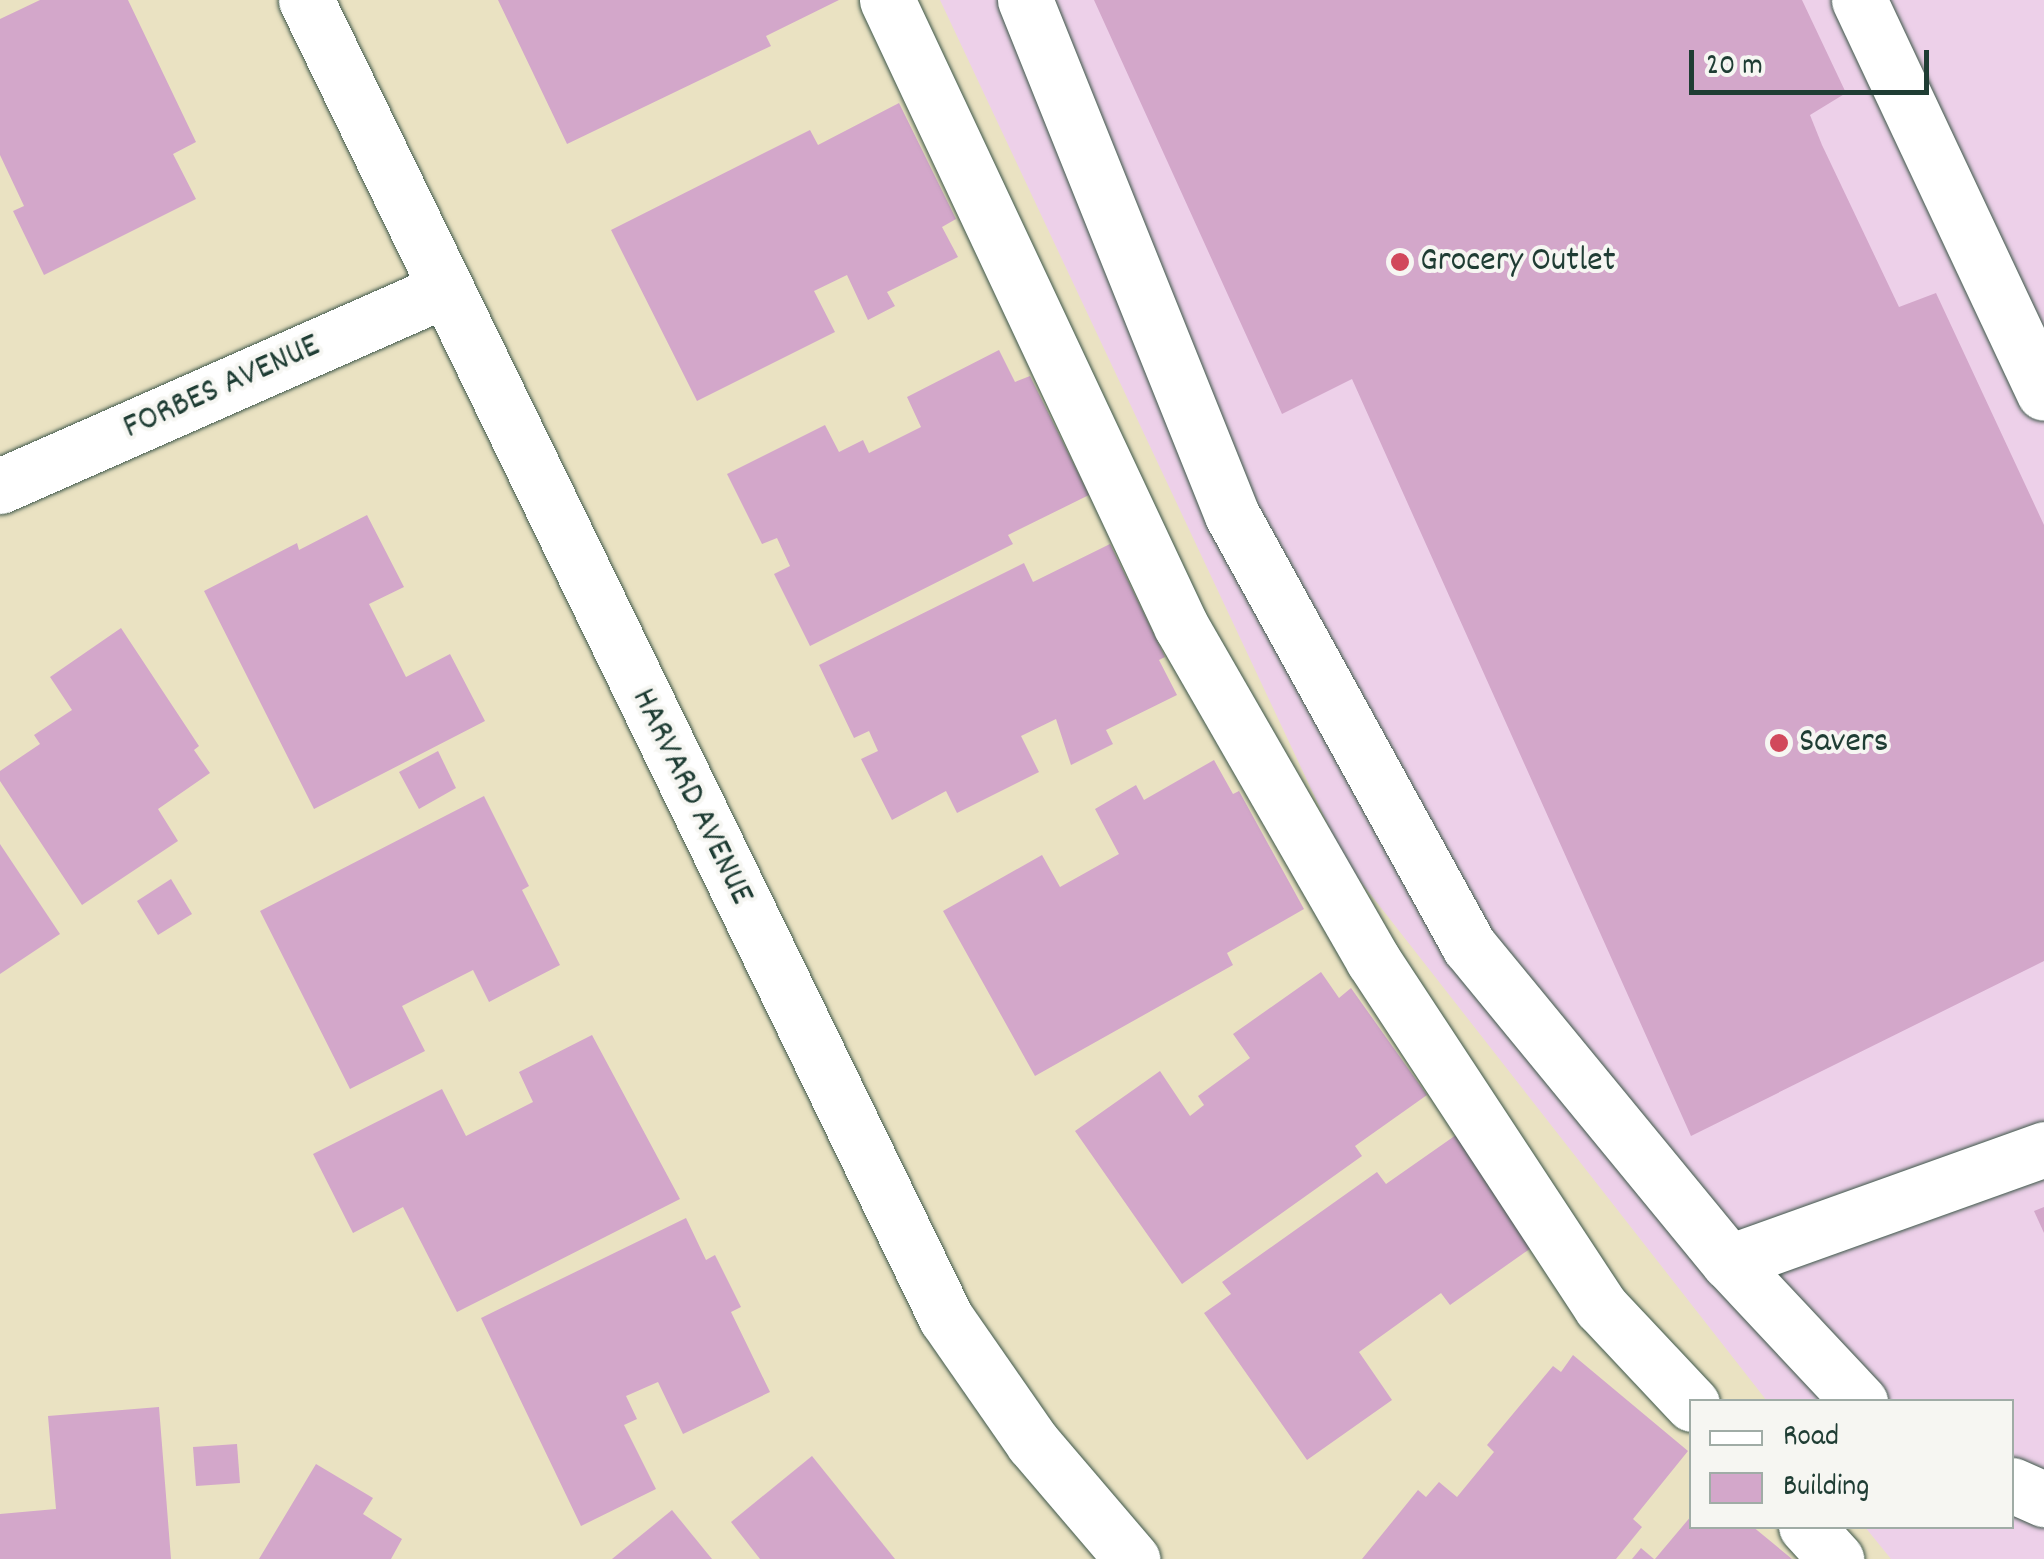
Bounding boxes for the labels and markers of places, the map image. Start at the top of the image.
place label: Grocery Outlet [1420,241,1616,283]
marker: Grocery Outlet [1389,251,1411,273]
place label: Savers [1799,722,1889,764]
marker: Savers [1768,732,1790,754]

